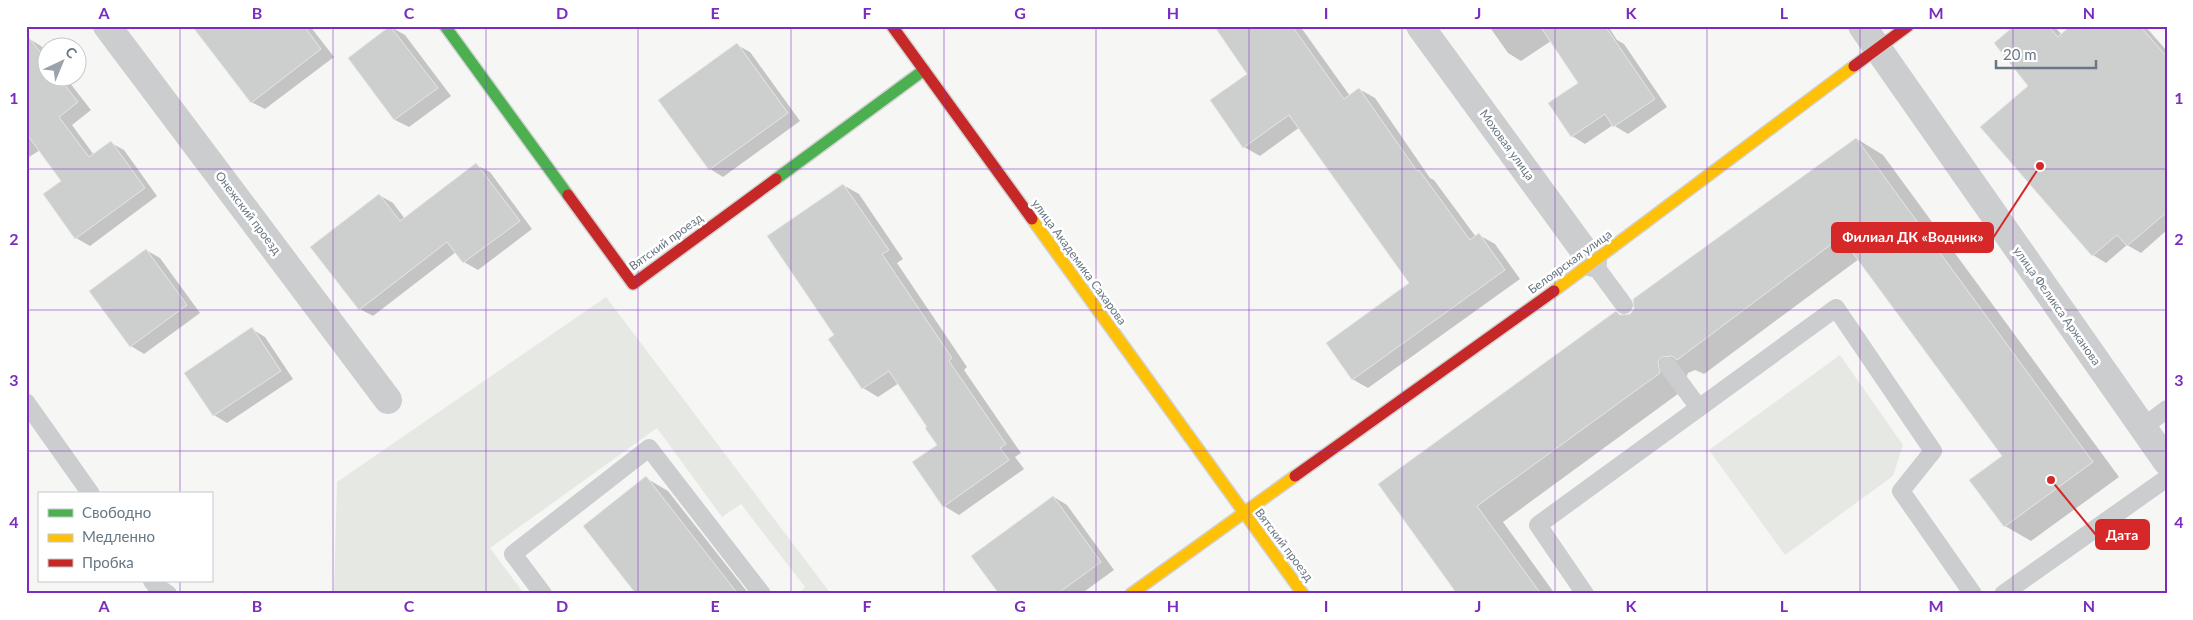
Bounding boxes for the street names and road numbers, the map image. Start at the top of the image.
street label: Моховая улица [1477,106,1538,183]
street label: Онежский проезд [212,168,285,258]
street label: улица Академика Сахарова [1029,196,1130,328]
street label: Вятский проезд [626,210,706,273]
street label: Белоярская улица [1525,226,1615,297]
street label: улица Феликса Аржанова [2011,243,2104,368]
street label: Вятский проезд [1252,505,1317,585]

